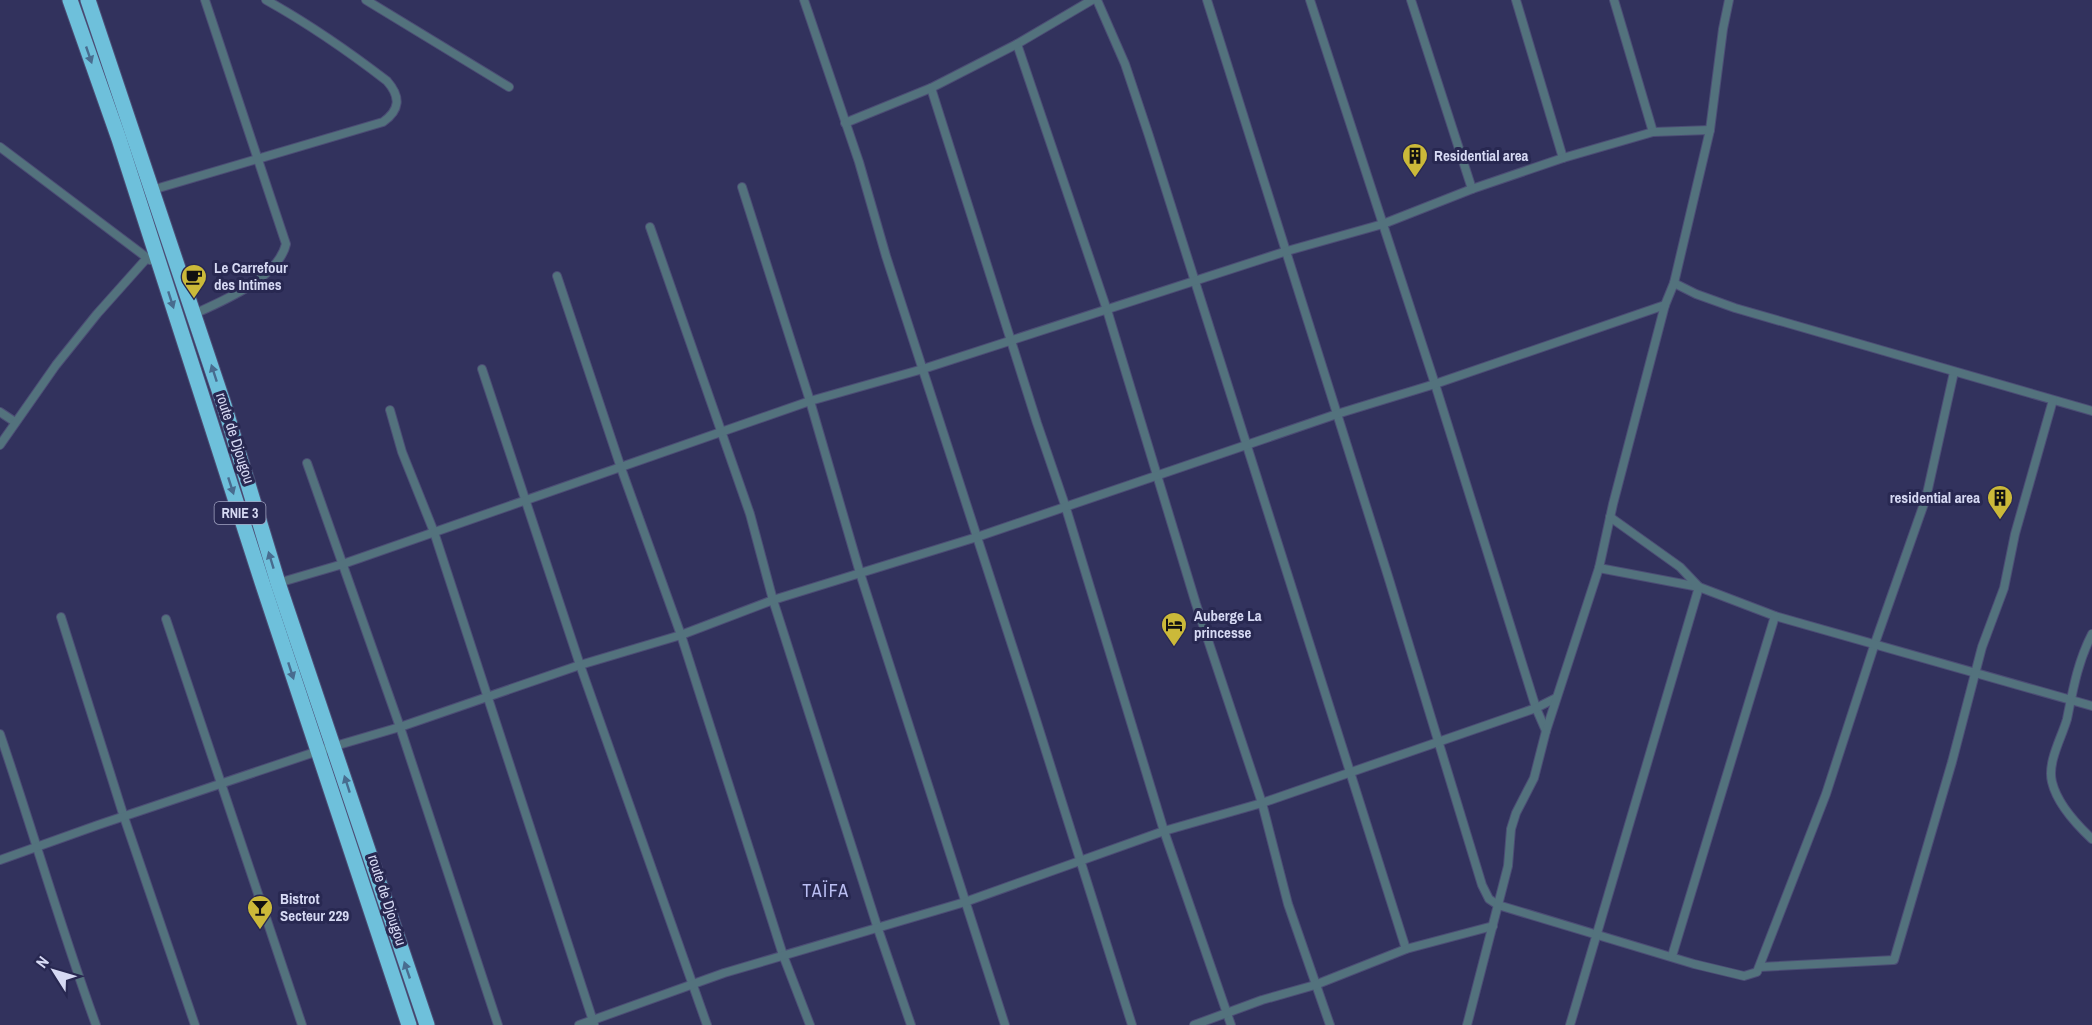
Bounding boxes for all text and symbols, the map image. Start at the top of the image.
one-way arrow [85,46,95,64]
building icon: Residential area [1400,141,1430,179]
place label: Residential area [1434,145,1529,166]
place label: Le Carrefour des Intimes [214,257,288,295]
cafe icon: Le Carrefour des Intimes [179,262,209,300]
one-way arrow [167,291,177,309]
one-way arrow [209,364,218,382]
street label: route de Djougou [211,390,260,486]
one-way arrow [227,477,236,495]
building icon: residential area [1985,483,2015,521]
place label: residential area [1890,487,1980,508]
road number: RNIE 3 [214,502,266,524]
one-way arrow [266,551,275,569]
place label: Auberge La princesse [1194,605,1262,643]
hotel icon: Auberge La princesse [1159,610,1189,648]
one-way arrow [287,662,296,680]
one-way arrow [341,775,351,793]
street label: route de Djougou [363,852,412,948]
district label: TAÏFA [802,878,850,903]
place label: Bistrot Secteur 229 [280,888,349,926]
bar icon: Bistrot Secteur 229 [245,893,275,931]
north arrow [24,941,84,1001]
text: N [30,952,54,972]
one-way arrow [402,961,412,979]

